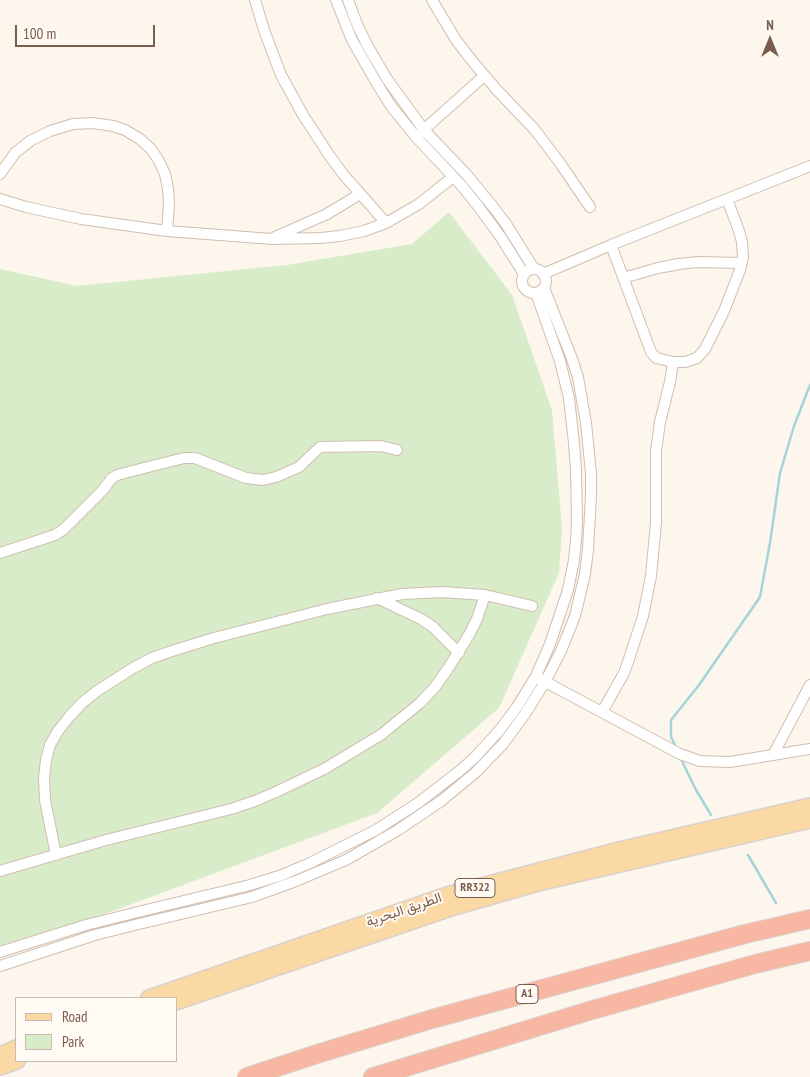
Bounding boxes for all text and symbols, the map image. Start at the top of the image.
scale bar [18,15,158,47]
north arrow [745,15,795,65]
text: N [766,16,774,34]
text: 100 m [23,24,56,43]
road number: RR322 [455,878,495,898]
street label: الطريق البحرية [364,889,444,931]
road number: A1 [516,984,538,1004]
legend [15,997,178,1062]
text: Road [62,1007,88,1026]
text: Park [62,1032,84,1051]

